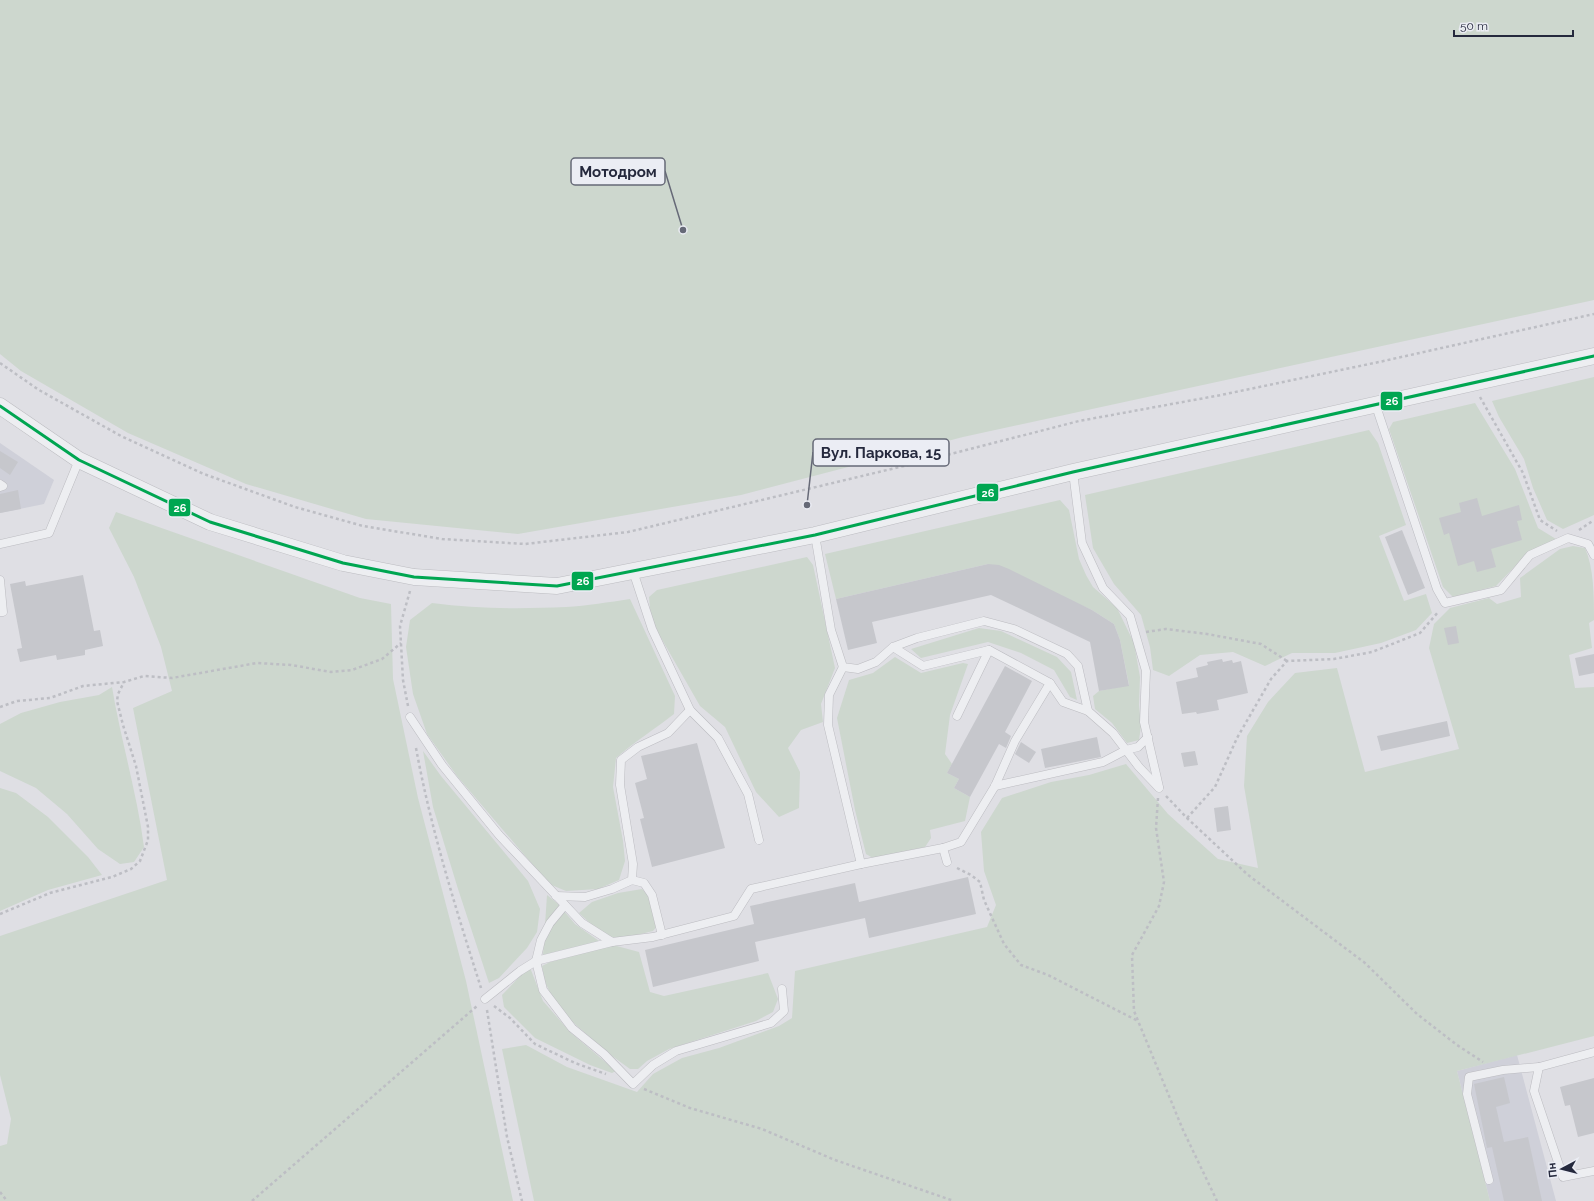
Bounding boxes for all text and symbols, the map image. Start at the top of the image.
scale bar [1454,12,1573,38]
text: 50 m [1460,19,1488,33]
callout: Мотодром [571,158,665,185]
text: Мотодром [579,163,657,181]
line badge: 26 [1380,391,1403,411]
text: 26 [1386,395,1399,408]
callout: Вул. Паркова, 15 [813,439,949,466]
text: Вул. Паркова, 15 [821,444,941,462]
line badge: 26 [976,483,999,502]
text: 26 [982,487,995,500]
line badge: 26 [168,498,191,517]
text: 26 [174,502,187,515]
line badge: 26 [571,571,594,591]
text: 26 [577,575,590,588]
north arrow [1542,1149,1582,1189]
text: Пн [1545,1162,1560,1178]

